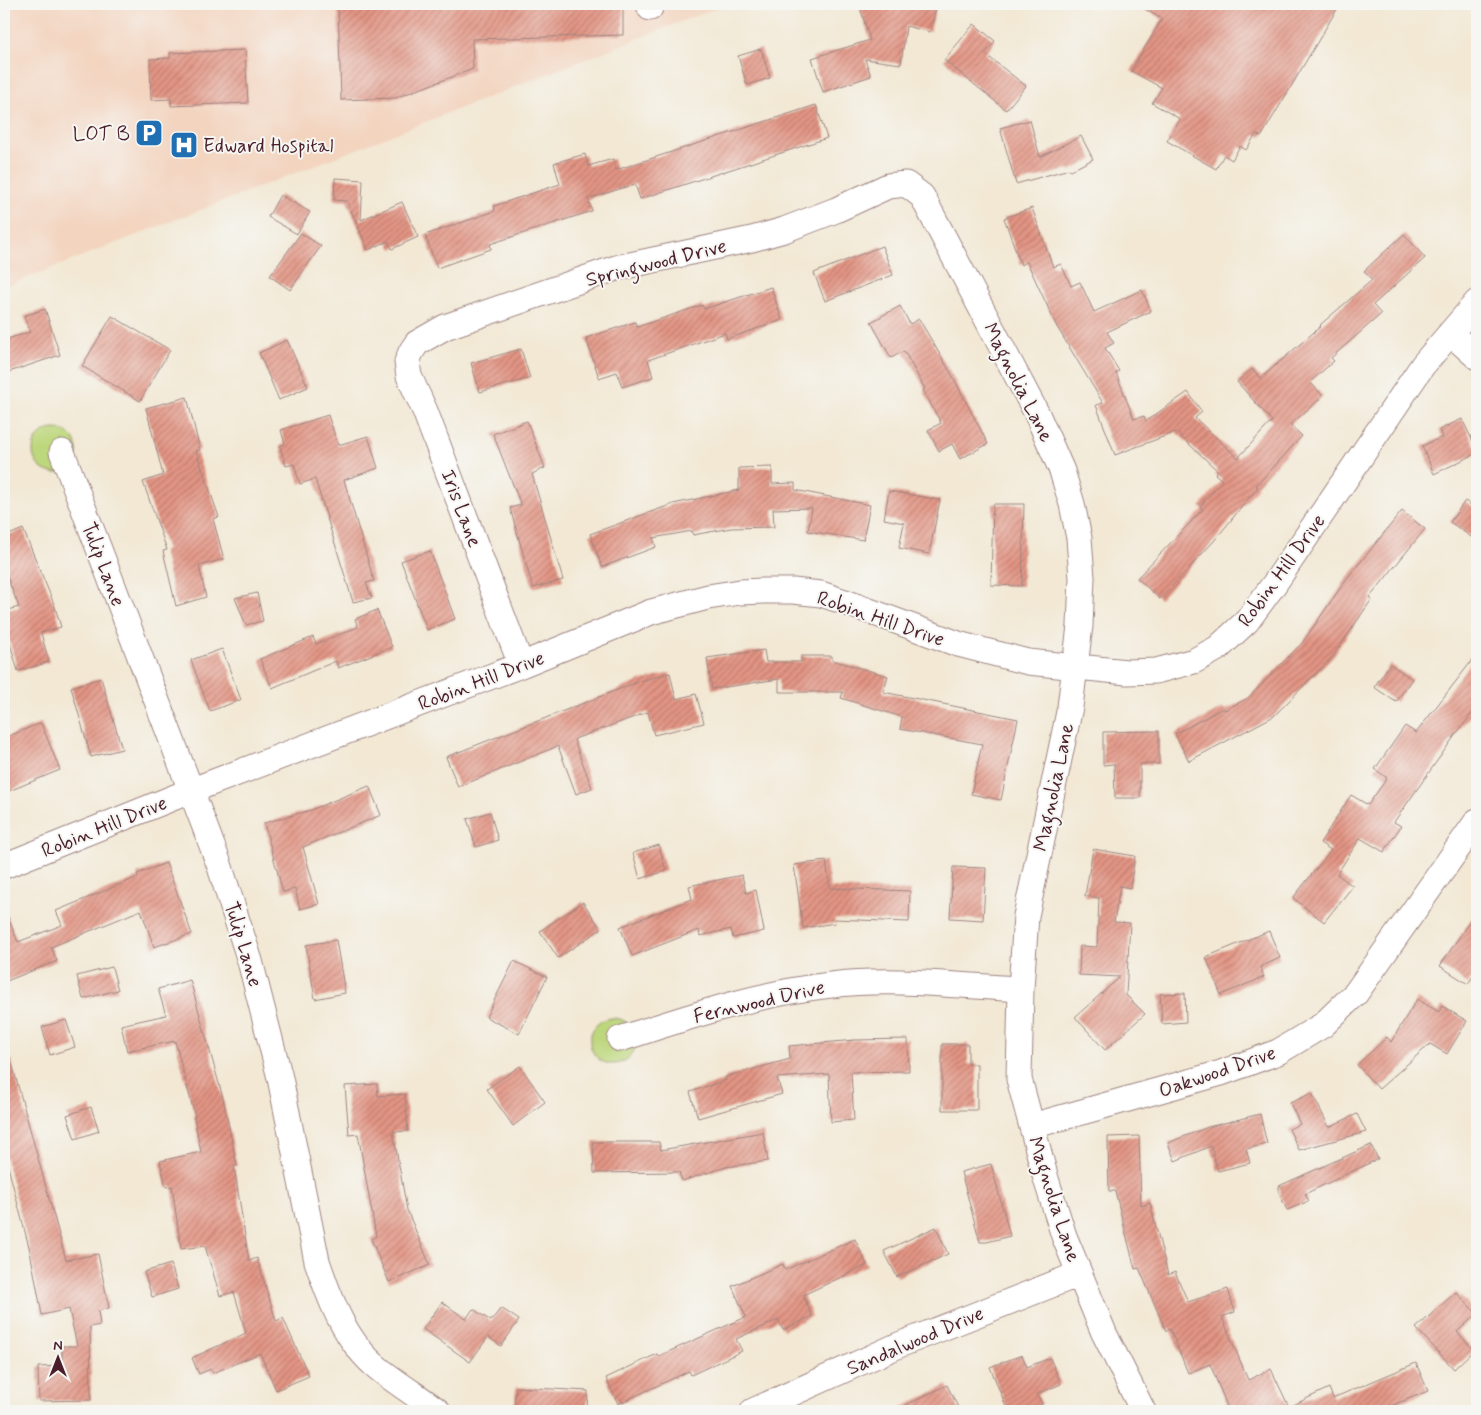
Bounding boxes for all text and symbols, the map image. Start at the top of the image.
parking icon: LOT B [134,118,164,148]
place label: LOT B [73,121,130,148]
hospital icon: Edward Hospital [169,130,199,160]
place label: Edward Hospital [203,133,333,160]
street label: Springwood Drive [583,233,730,296]
street label: Magnolia Lane [974,318,1059,448]
street label: Iris Lane [433,466,488,551]
street label: Robin Hill Drive [1232,509,1332,633]
street label: Tulip Lane [74,519,131,611]
street label: Robin Hill Drive [813,585,948,654]
street label: Robin Hill Drive [415,645,549,718]
street label: Magnolia Lane [1028,721,1083,854]
street label: Robin Hill Drive [38,790,171,865]
street label: Tulip Lane [217,898,268,991]
street label: Fernwood Drive [691,974,828,1031]
street label: Oakwood Drive [1155,1040,1280,1105]
street label: Magnolia Lane [1019,1133,1087,1266]
street label: Sandalwood Drive [843,1300,988,1382]
north arrow [32,1332,82,1382]
text: N [53,1337,63,1355]

